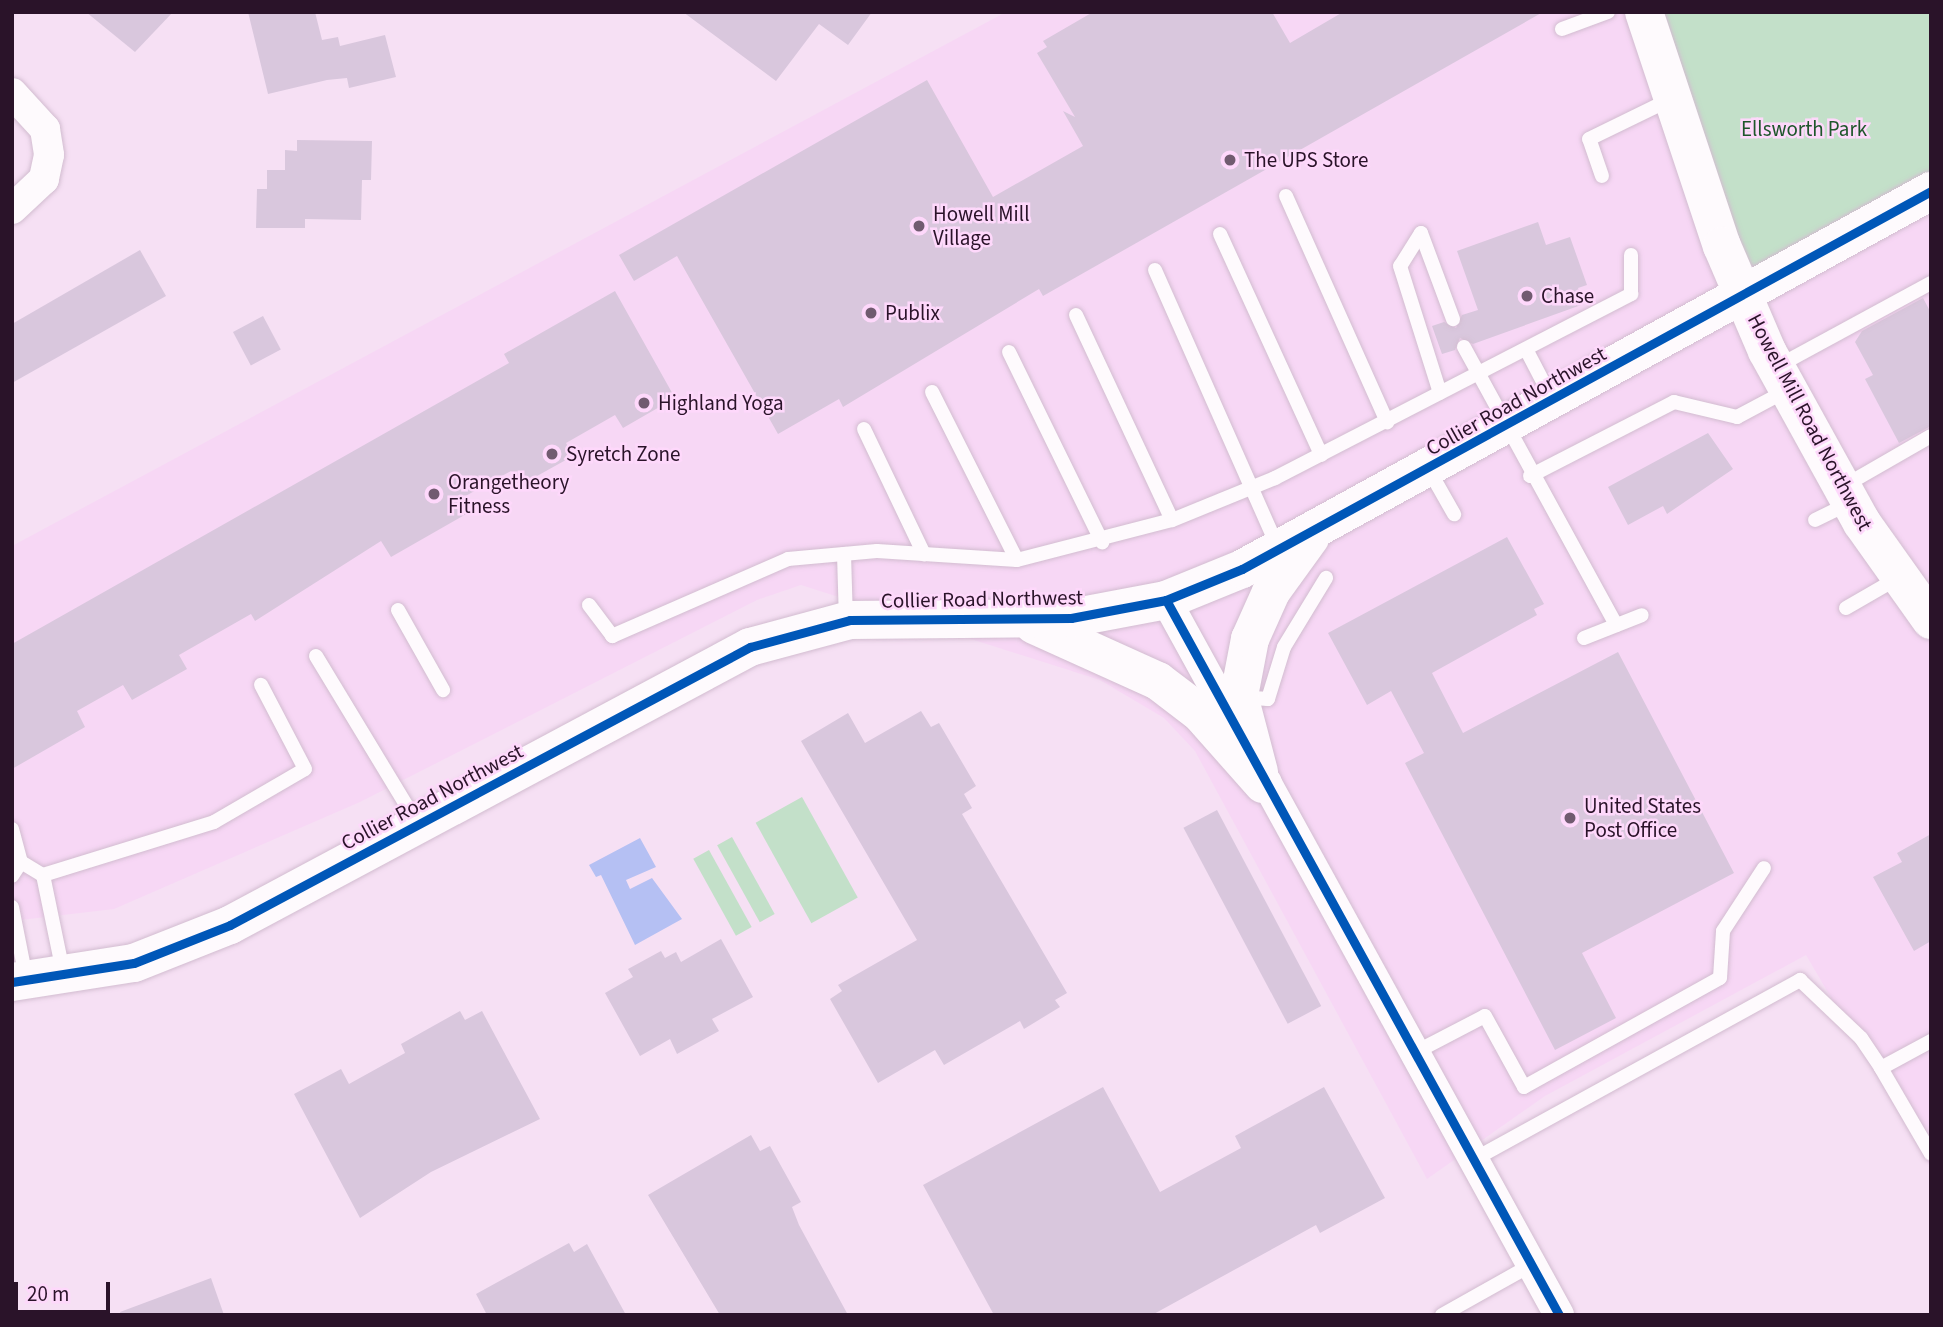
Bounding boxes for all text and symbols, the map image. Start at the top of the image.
park label: Ellsworth Park [1741,116,1867,142]
place label: The UPS Store [1244,147,1368,173]
marker: The UPS Store [1222,152,1238,168]
place label: Howell Mill Village [933,201,1029,251]
marker: Howell Mill Village [911,218,927,234]
place label: Chase [1541,283,1594,309]
marker: Chase [1519,288,1535,304]
place label: Publix [885,300,940,326]
marker: Publix [863,305,879,321]
street label: Howell Mill Road Northwest [1742,309,1878,535]
street label: Collier Road Northwest [1422,341,1610,461]
place label: Highland Yoga [658,390,783,416]
marker: Highland Yoga [636,395,652,411]
place label: Syretch Zone [566,441,680,467]
marker: Syretch Zone [544,446,560,462]
place label: Orangetheory Fitness [448,469,569,519]
marker: Orangetheory Fitness [426,486,442,502]
street label: Collier Road Northwest [881,585,1083,613]
street label: Collier Road Northwest [337,738,527,856]
place label: United States Post Office [1584,793,1701,843]
marker: United States Post Office [1562,810,1578,826]
scale bar [18,1268,114,1312]
text: 20 m [27,1279,69,1309]

